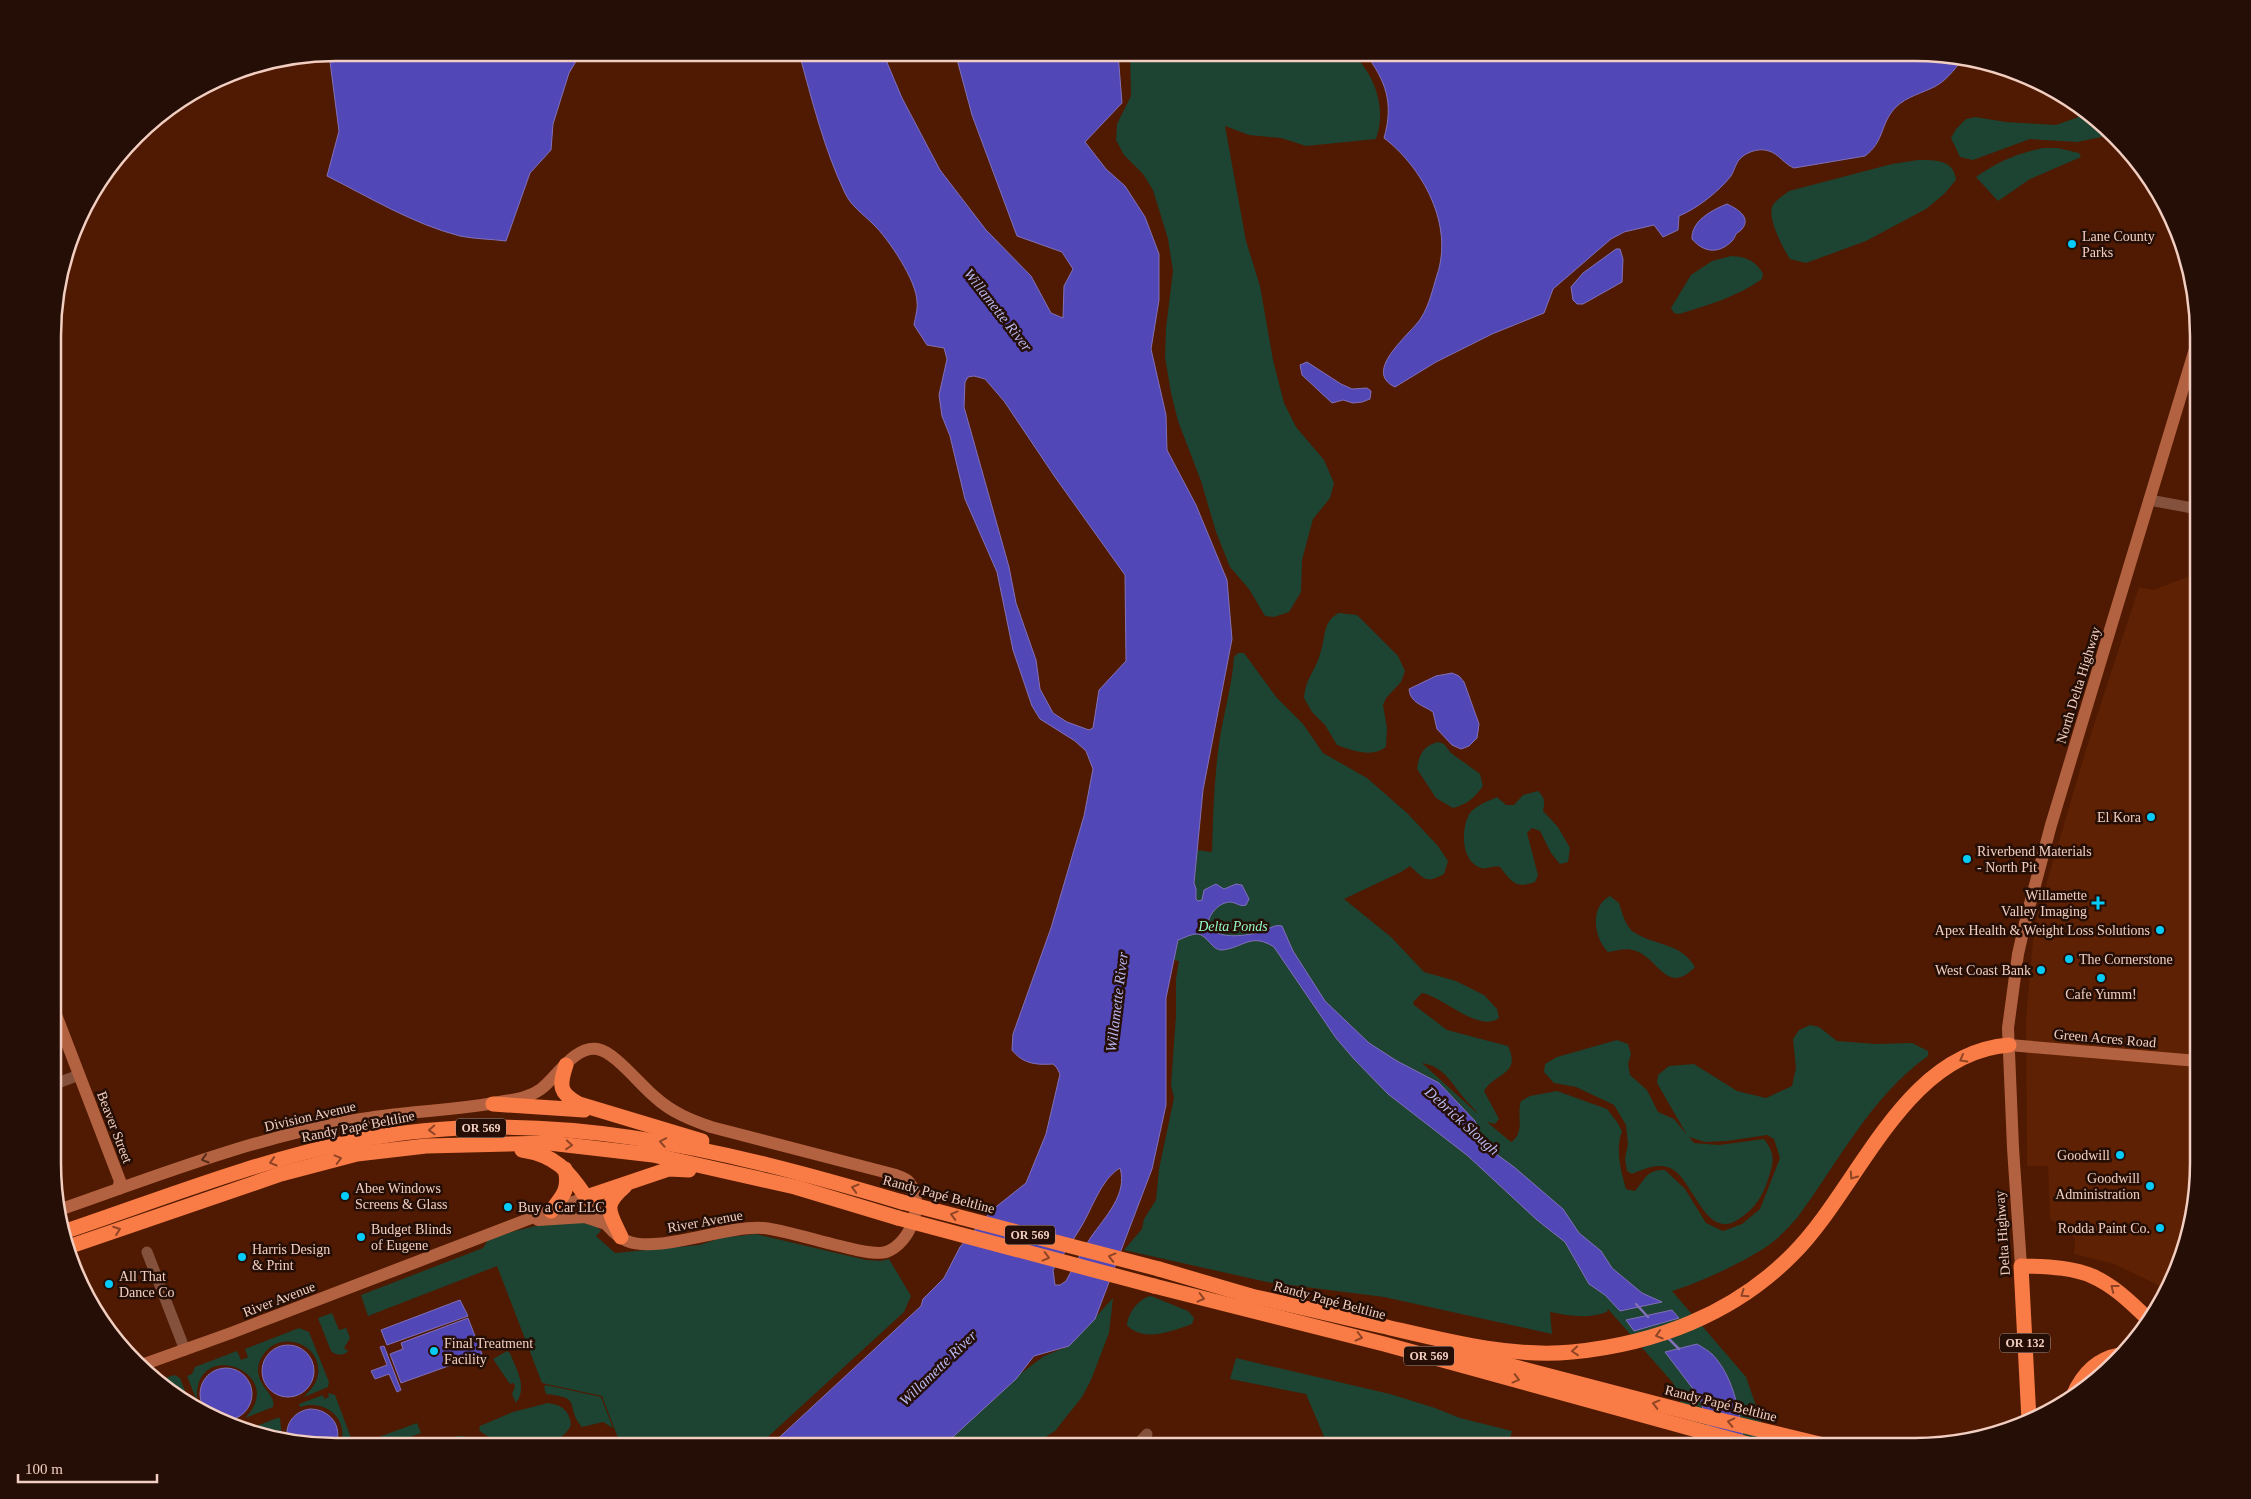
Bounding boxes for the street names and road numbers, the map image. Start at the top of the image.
street label: North Delta Highway [2054,625,2103,745]
street label: Green Acres Road [2053,1027,2157,1050]
street label: Beaver Street [94,1089,135,1165]
street label: Division Avenue [263,1099,357,1134]
street label: Randy Papé Beltline [300,1108,416,1145]
road number: OR 569 [456,1118,506,1138]
street label: Randy Papé Beltline [881,1172,996,1217]
street label: Delta Highway [1992,1190,2013,1276]
street label: River Avenue [666,1207,744,1236]
road number: OR 569 [1005,1226,1055,1244]
street label: Randy Papé Beltline [1272,1278,1387,1323]
street label: River Avenue [241,1279,318,1320]
road number: OR 132 [2000,1334,2050,1352]
road number: OR 569 [1404,1346,1454,1365]
street label: Randy Papé Beltline [1663,1382,1779,1425]

